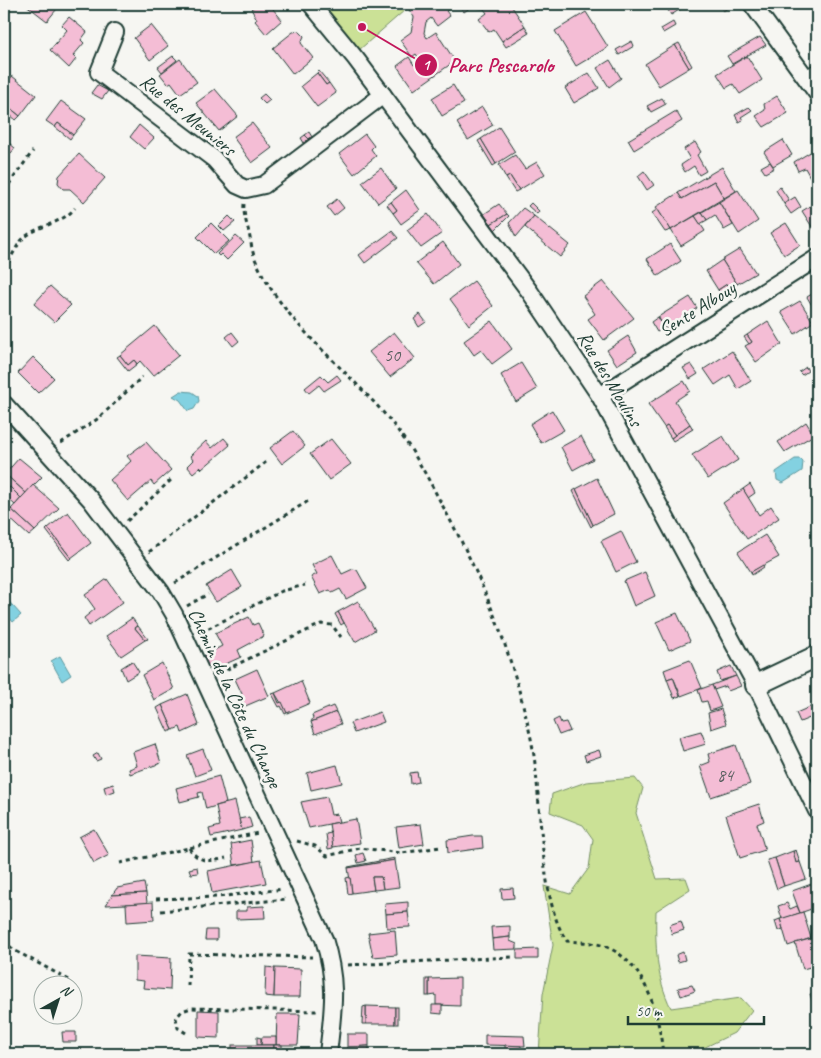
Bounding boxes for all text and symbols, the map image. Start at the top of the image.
callout: Parc Pescarolo [414,47,564,83]
text: Parc Pescarolo [448,52,556,78]
text: 1 [423,56,432,75]
street label: Rue des Meuniers [135,69,243,163]
street label: Sente Albouy [654,275,741,342]
street label: Rue des Moulins [572,327,649,433]
house number: 50 [384,344,402,366]
street label: Chemin de la Côte du Change [182,604,288,793]
house number: 84 [717,764,735,786]
north arrow [32,976,82,1026]
text: N [57,981,76,1001]
scale bar [628,993,765,1025]
text: 50 m [636,1002,663,1021]

